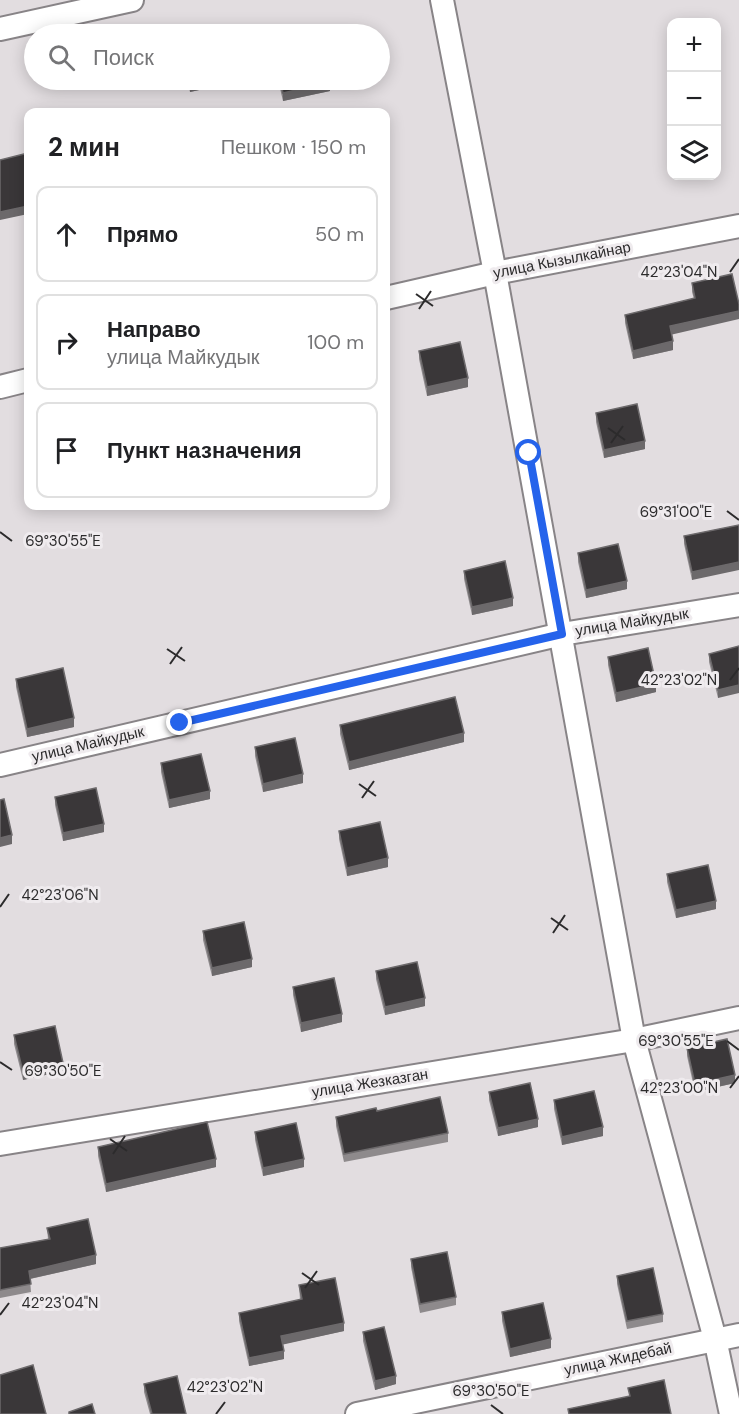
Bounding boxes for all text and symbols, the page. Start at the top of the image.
map controls [667,18,721,180]
button: + [667,18,721,72]
search box [24,24,390,90]
icon: search [45,41,78,74]
text: Поиск [93,43,154,72]
button: − [667,72,721,126]
button: layers [667,126,721,180]
text: 2 мин [48,130,120,164]
text: Пешком · 150 m [221,134,366,160]
icon: ahead [50,218,83,251]
text: Прямо [107,220,178,249]
text: 50 m [315,221,364,247]
street label: улица Кызылкайнар [492,237,632,283]
text: 42°23'04"N [641,262,717,282]
text: Направо [107,315,201,344]
icon: right [50,326,83,359]
text: 100 m [307,329,364,355]
text: улица Майкудык [107,344,260,370]
icon: arrive [50,434,83,467]
text: Пункт назначения [107,436,302,465]
route start [515,439,541,465]
text: 69°31'00"E [640,502,712,522]
text: 69°30'55"E [25,531,101,551]
street label: улица Майкудык [574,603,691,641]
text: 42°23'02"N [641,670,717,690]
route end [166,709,192,735]
street label: улица Майкудык [30,721,146,767]
text: 42°23'06"N [21,885,99,905]
text: 69°30'55"E [638,1031,714,1051]
text: 69°30'50"E [25,1061,102,1081]
street label: улица Жезказган [310,1064,430,1102]
text: 42°23'00"N [640,1078,718,1098]
text: 42°23'04"N [22,1293,98,1313]
street label: улица Жидебай [562,1338,674,1380]
text: 42°23'02"N [187,1377,263,1397]
text: 69°30'50"E [453,1381,530,1401]

